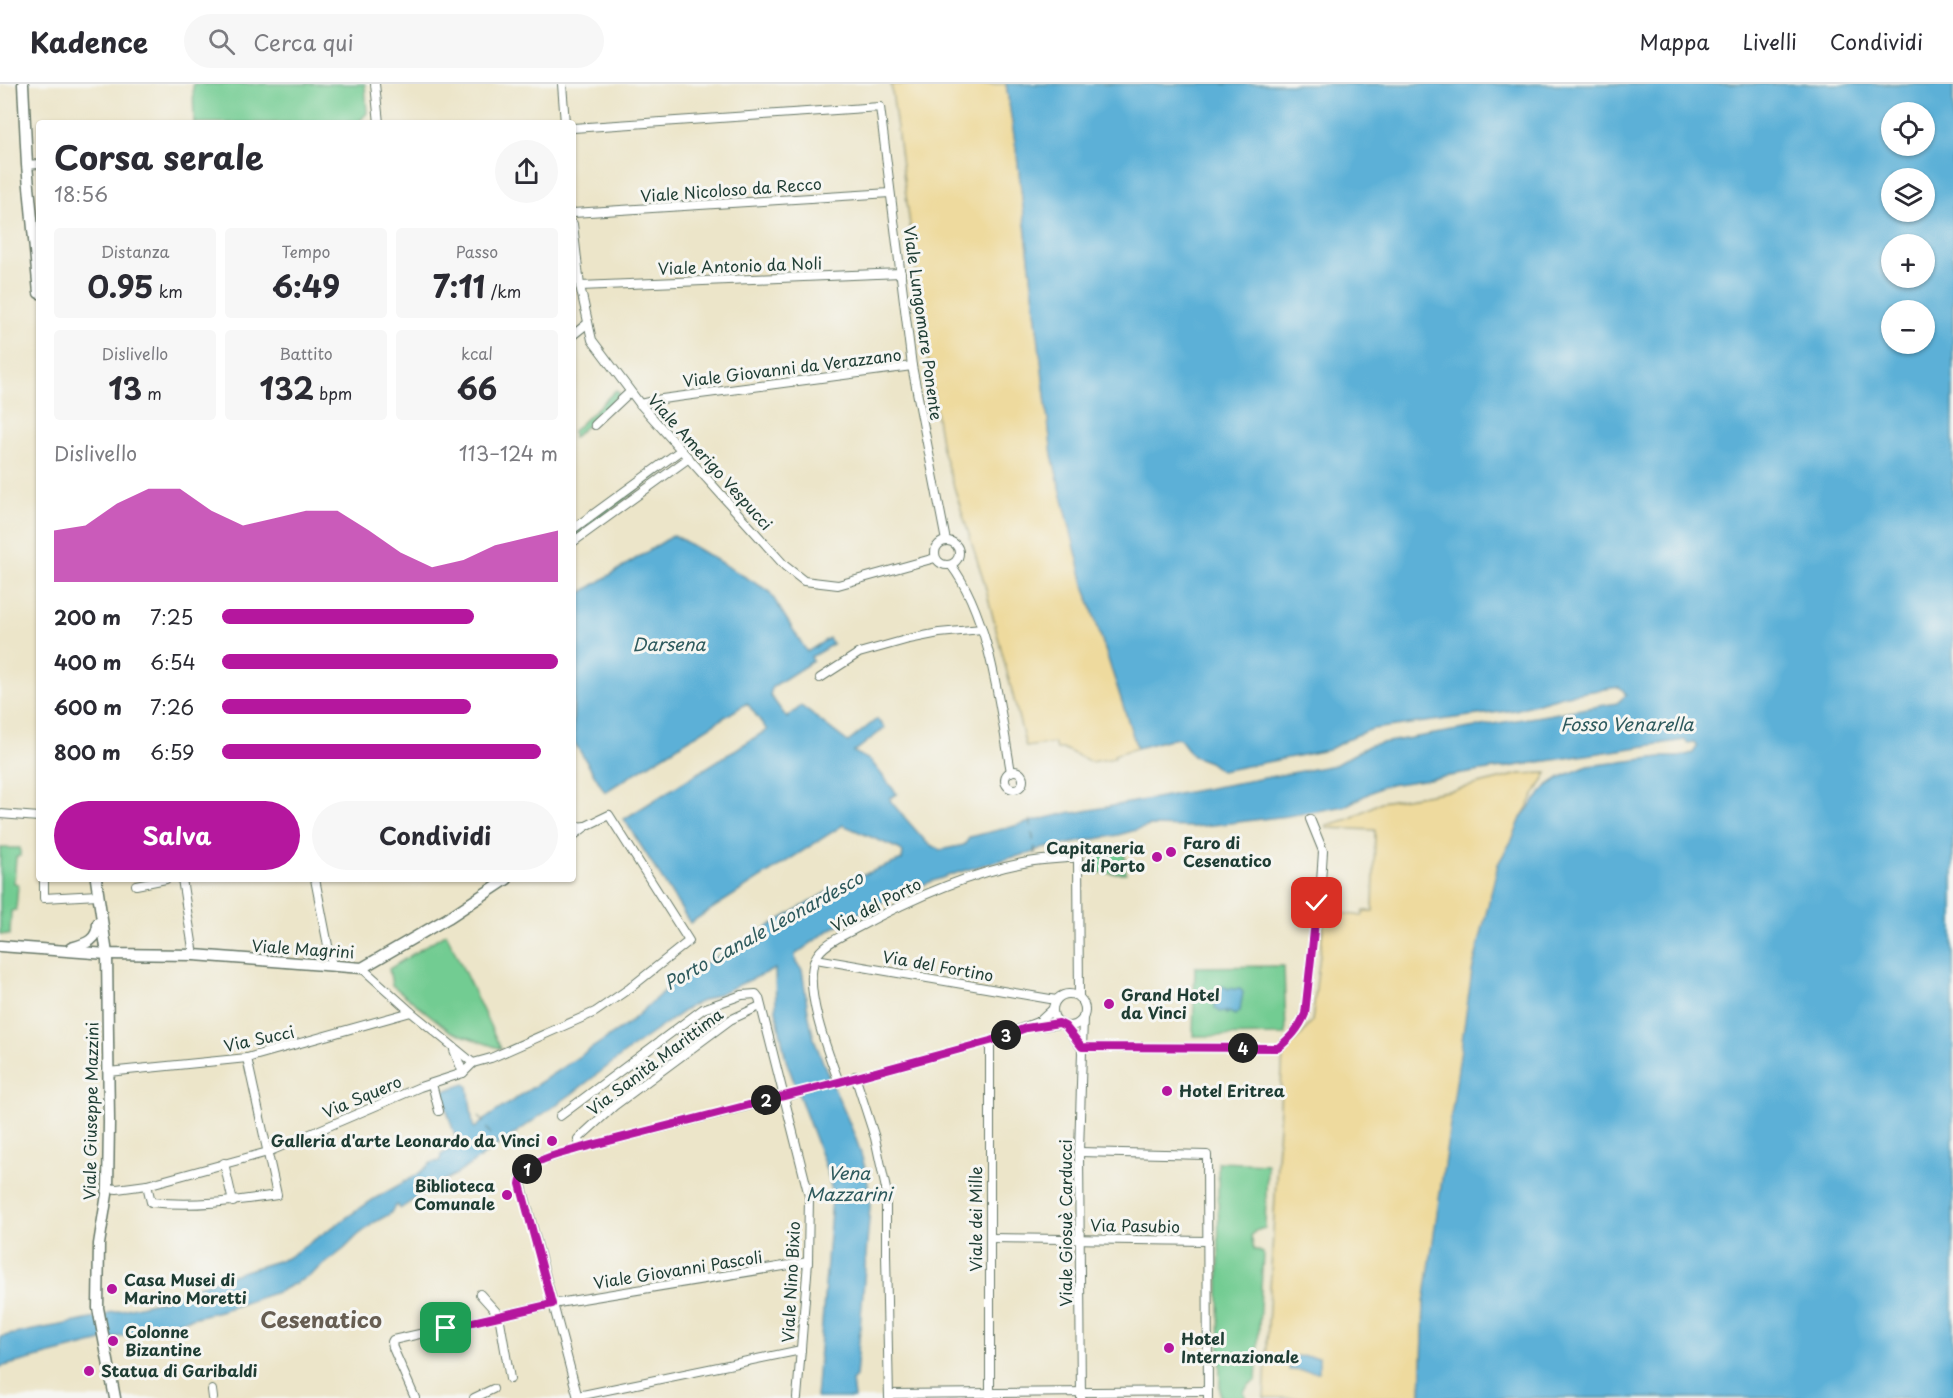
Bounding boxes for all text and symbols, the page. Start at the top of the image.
search box [184,14,604,68]
text: Kadence [30,20,148,63]
icon: search [205,25,238,58]
text: Cerca qui [253,25,354,58]
text: Mappa [1640,25,1710,57]
text: Livelli [1743,25,1797,57]
text: Condividi [1830,25,1923,57]
map controls [1881,102,1935,354]
button: locate [1881,102,1935,156]
text: Corsa serale [54,131,264,181]
button: share [495,140,558,203]
button: layers [1881,168,1935,222]
street label: Viale Nicoloso da Recco [639,171,823,207]
text: 18:56 [54,179,108,209]
street label: Viale Lungomare Ponente [898,224,950,422]
button: + [1881,234,1935,288]
text: Distanza [101,239,169,263]
text: Tempo [282,239,330,263]
text: Passo [456,239,498,263]
street label: Viale Antonio da Noli [657,250,823,280]
text: 0.95 [87,263,153,308]
text: 6:49 [272,263,340,308]
text: 7:11 [433,263,485,308]
text: km [153,279,183,303]
text: /km [485,279,521,303]
button: − [1881,300,1935,354]
text: Dislivello [102,341,168,365]
text: Battito [279,341,333,365]
text: kcal [461,341,493,365]
street label: Viale Giovanni da Verazzano [681,342,903,392]
text: 13 [108,365,142,410]
text: 132 [260,365,314,410]
text: 66 [457,365,497,410]
text: m [142,381,162,405]
text: bpm [314,381,352,405]
street label: Viale Amerigo Vespucci [643,388,779,535]
text: Dislivello [54,438,137,468]
text: 113–124 m [459,438,558,468]
text: 200 m [54,602,121,632]
text: 7:25 [150,602,193,632]
water label: Darsena [632,630,706,657]
text: 400 m [54,647,122,677]
text: 6:54 [150,647,196,677]
text: 600 m [54,692,122,722]
text: 7:26 [150,692,194,722]
water label: Fosso Venarella [1560,710,1694,737]
text: 800 m [54,737,121,767]
text: 6:59 [150,737,195,767]
button: Salva [54,801,300,870]
button: Condividi [312,801,558,870]
place label: Faro di Cesenatico [1183,830,1272,872]
place label: Capitaneria di Porto [1046,835,1145,877]
marker: Faro di Cesenatico [1164,845,1178,859]
marker: Capitaneria di Porto [1150,850,1164,864]
water label: Porto Canale Leonardesco [659,863,869,996]
street label: Via del Porto [826,871,925,937]
pin [1291,877,1342,928]
icon: check [1300,886,1333,919]
street label: Viale Magrini [251,932,355,964]
street label: Via del Fortino [881,943,996,987]
place label: Grand Hotel da Vinci [1121,982,1220,1024]
marker: Grand Hotel da Vinci [1102,997,1116,1011]
street label: Via Sanità Marittima [581,1002,728,1120]
street label: Via Succi [221,1019,296,1057]
pin: 3 [991,1020,1021,1050]
street label: Viale Giuseppe Mazzini [76,1022,104,1200]
text: 3 [1001,1023,1011,1047]
pin: 4 [1228,1033,1258,1063]
text: 4 [1238,1036,1248,1060]
street label: Via Squero [318,1069,405,1123]
place label: Hotel Eritrea [1179,1078,1285,1102]
marker: Hotel Eritrea [1160,1084,1174,1098]
pin: 2 [751,1085,781,1115]
text: 2 [760,1088,772,1112]
place label: Galleria d'arte Leonardo da Vinci [271,1128,540,1152]
marker: Galleria d'arte Leonardo da Vinci [545,1134,559,1148]
street label: Viale Giosuè Carducci [1053,1139,1077,1307]
pin: 1 [512,1154,542,1184]
text: 1 [523,1157,531,1181]
water label: Vena Mazzarini [806,1159,895,1207]
street label: Viale dei Mille [963,1166,987,1272]
place label: Biblioteca Comunale [414,1173,495,1215]
marker: Biblioteca Comunale [500,1188,514,1202]
street label: Via Pasubio [1090,1212,1180,1238]
street label: Viale Nino Bixio [775,1221,805,1343]
street label: Viale Giovanni Pascoli [592,1244,764,1294]
place label: Casa Musei di Marino Moretti [124,1267,247,1309]
marker: Casa Musei di Marino Moretti [105,1282,119,1296]
district label: Cesenatico [260,1302,382,1335]
pin [420,1302,471,1353]
icon: arrive [429,1311,462,1344]
place label: Colonne Bizantine [125,1319,201,1361]
place label: Hotel Internazionale [1181,1326,1299,1368]
marker: Colonne Bizantine [106,1334,120,1348]
marker: Hotel Internazionale [1162,1341,1176,1355]
place label: Statua di Garibaldi [101,1358,258,1382]
marker: Statua di Garibaldi [82,1364,96,1378]

